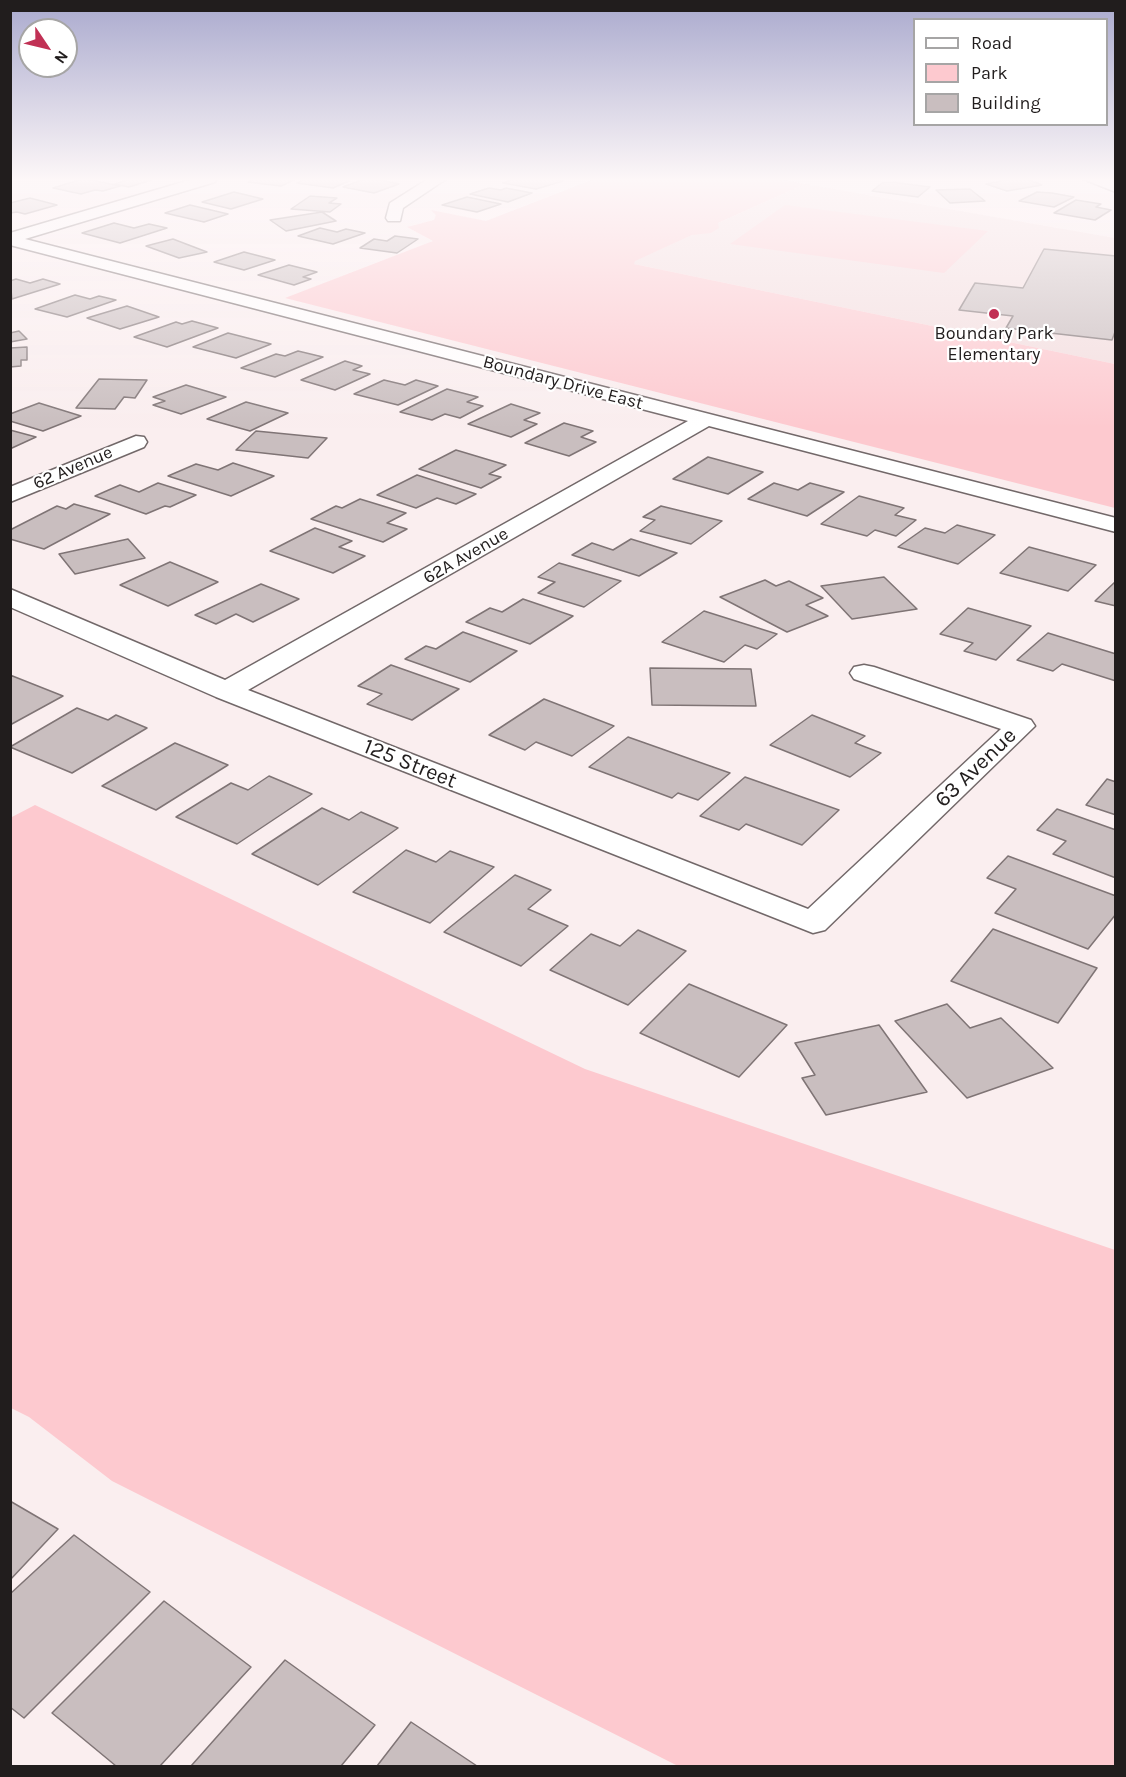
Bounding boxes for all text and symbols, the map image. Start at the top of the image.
north arrow [18,18,78,78]
legend [913,18,1108,126]
text: Road [971,32,1012,54]
text: N [50,47,73,68]
text: Park [971,62,1008,84]
text: Building [971,92,1041,114]
marker: Boundary Park Elementary [987,307,1001,321]
place label: Boundary Park Elementary [934,323,1054,366]
street label: Boundary Drive East [480,351,646,415]
street label: 62 Avenue [30,442,116,494]
street label: 62A Avenue [420,523,512,589]
street label: 63 Avenue [930,723,1022,813]
street label: 125 Street [360,733,460,795]

